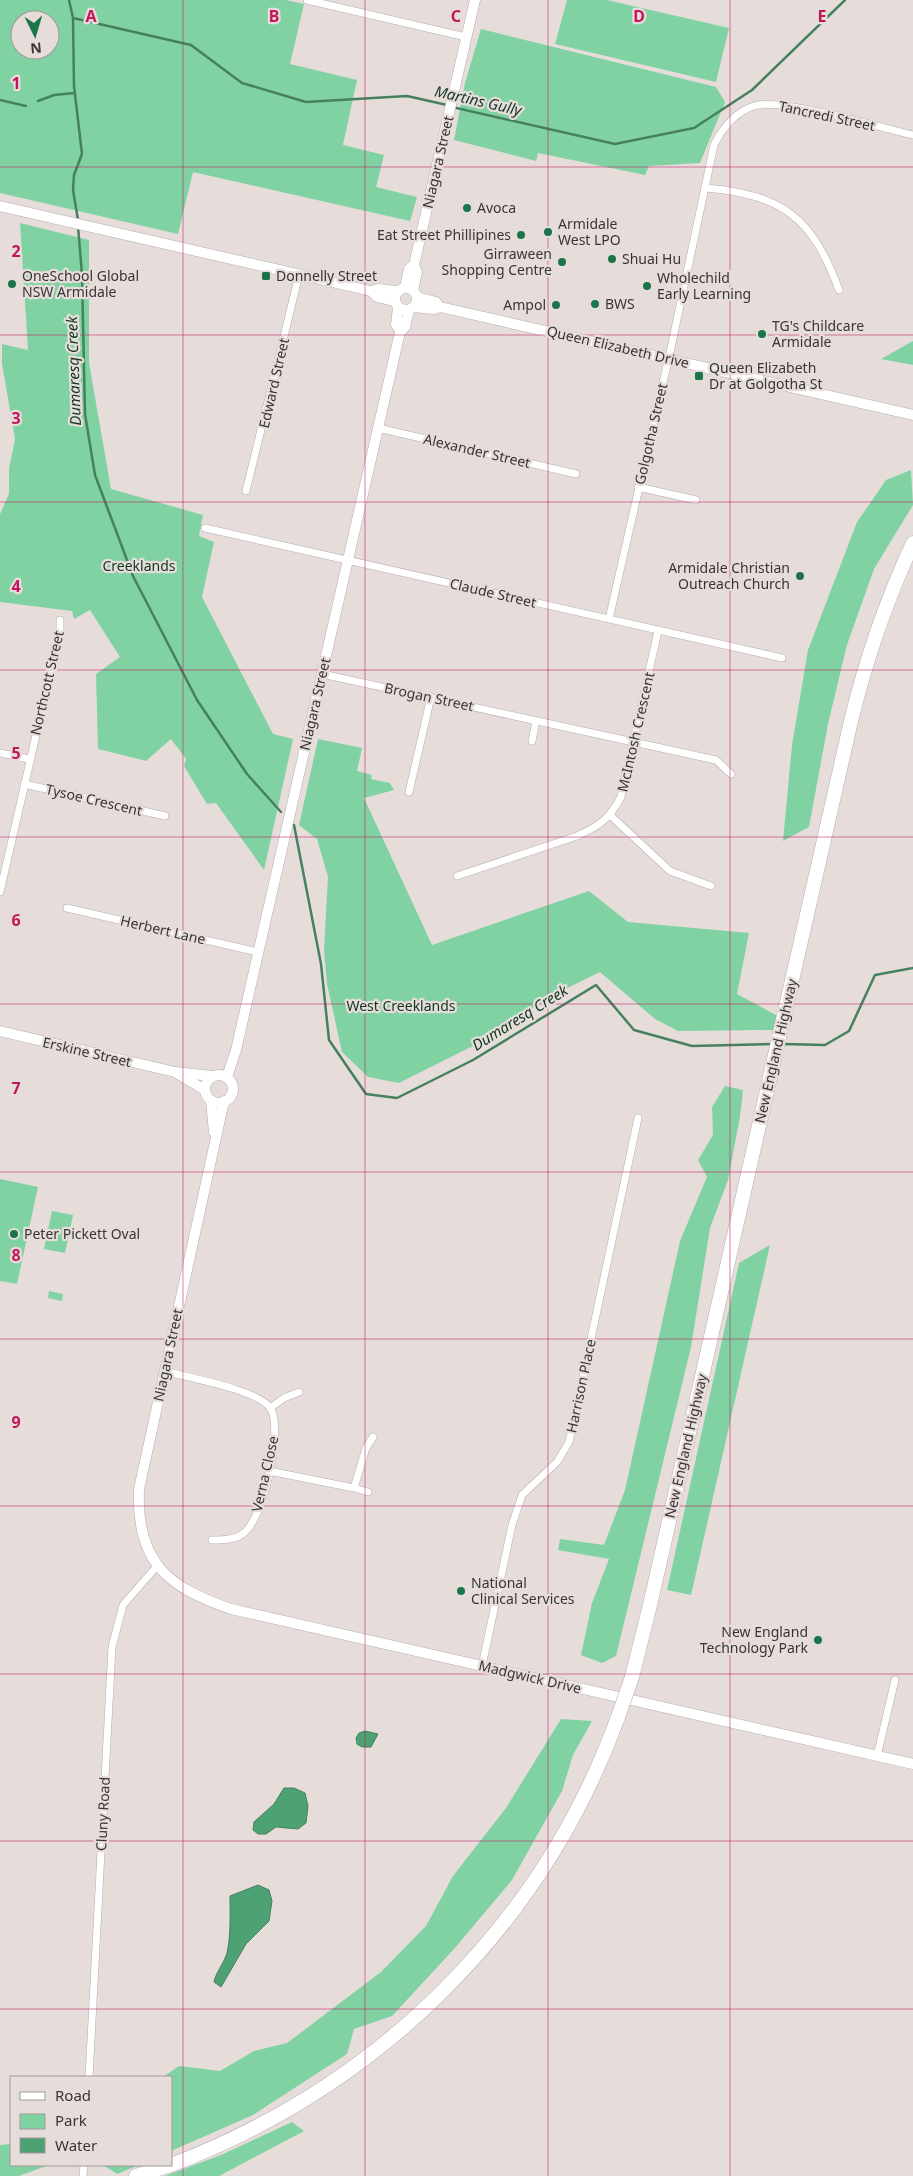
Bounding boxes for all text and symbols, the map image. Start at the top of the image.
text: A [85,5,97,27]
text: B [269,5,279,27]
text: C [451,5,461,27]
text: D [633,5,645,27]
text: E [818,5,827,27]
north arrow [10,10,60,60]
text: N [30,38,43,58]
text: 1 [11,72,21,94]
water label: Martins Gully [433,80,525,120]
street label: Tancredi Street [777,96,877,135]
street label: Niagara Street [418,114,457,210]
place label: Avoca [477,198,516,217]
marker: Avoca [461,202,473,214]
place label: Armidale West LPO [558,214,621,249]
place label: Eat Street Phillipines [377,225,511,244]
marker: Armidale West LPO [542,226,554,238]
marker: Eat Street Phillipines [515,229,527,241]
text: 2 [11,240,21,262]
place label: Girraween Shopping Centre [442,244,552,279]
place label: Shuai Hu [622,249,681,268]
marker: Shuai Hu [606,253,618,265]
marker: Girraween Shopping Centre [556,256,568,268]
place label: OneSchool Global NSW Armidale [22,266,139,301]
place label: Donnelly Street [276,266,377,285]
place label: Wholechild Early Learning [657,268,751,303]
marker: Donnelly Street [260,270,272,282]
marker: OneSchool Global NSW Armidale [6,278,18,290]
marker: Wholechild Early Learning [641,280,653,292]
place label: BWS [605,294,635,313]
place label: Ampol [503,295,546,314]
marker: BWS [589,298,601,310]
marker: Ampol [550,299,562,311]
water label: Dumaresq Creek [61,315,85,426]
place label: TG's Childcare Armidale [772,316,864,351]
street label: Queen Elizabeth Drive [545,321,691,372]
marker: TG's Childcare Armidale [756,328,768,340]
street label: Edward Street [254,336,293,430]
place label: Queen Elizabeth Dr at Golgotha St [709,358,822,393]
marker: Queen Elizabeth Dr at Golgotha St [693,370,705,382]
street label: Golgotha Street [630,381,671,487]
text: 3 [11,407,21,429]
street label: Alexander Street [422,429,532,472]
park label: Creeklands [102,556,176,575]
place label: Armidale Christian Outreach Church [668,558,790,593]
marker: Armidale Christian Outreach Church [794,570,806,582]
street label: Claude Street [448,573,538,612]
text: 4 [11,575,21,597]
street label: Northcott Street [25,629,68,737]
street label: Niagara Street [295,656,334,752]
street label: McIntosh Crescent [612,670,659,794]
street label: Brogan Street [383,678,476,715]
text: 5 [11,742,21,764]
street label: Tysoe Crescent [44,779,144,820]
text: 6 [11,909,21,931]
street label: Herbert Lane [119,910,208,949]
street label: New England Highway [750,976,802,1125]
water label: Dumaresq Creek [468,979,572,1055]
park label: West Creeklands [346,996,456,1015]
street label: Erskine Street [41,1032,133,1071]
text: 7 [11,1077,21,1099]
place label: Peter Pickett Oval [24,1224,140,1243]
marker: Peter Pickett Oval [8,1228,20,1240]
text: 8 [11,1244,21,1266]
street label: Niagara Street [148,1307,187,1403]
street label: Harrison Place [561,1337,600,1435]
street label: New England Highway [660,1371,712,1520]
text: 9 [11,1411,21,1433]
street label: Verna Close [247,1434,283,1514]
place label: National Clinical Services [471,1573,575,1608]
marker: National Clinical Services [455,1585,467,1597]
place label: New England Technology Park [700,1622,809,1657]
marker: New England Technology Park [812,1634,824,1646]
street label: Madgwick Drive [477,1655,583,1698]
street label: Cluny Road [91,1776,114,1852]
legend [10,2076,172,2166]
text: Road [55,2085,91,2105]
text: Park [55,2110,87,2130]
text: Water [55,2135,97,2155]

